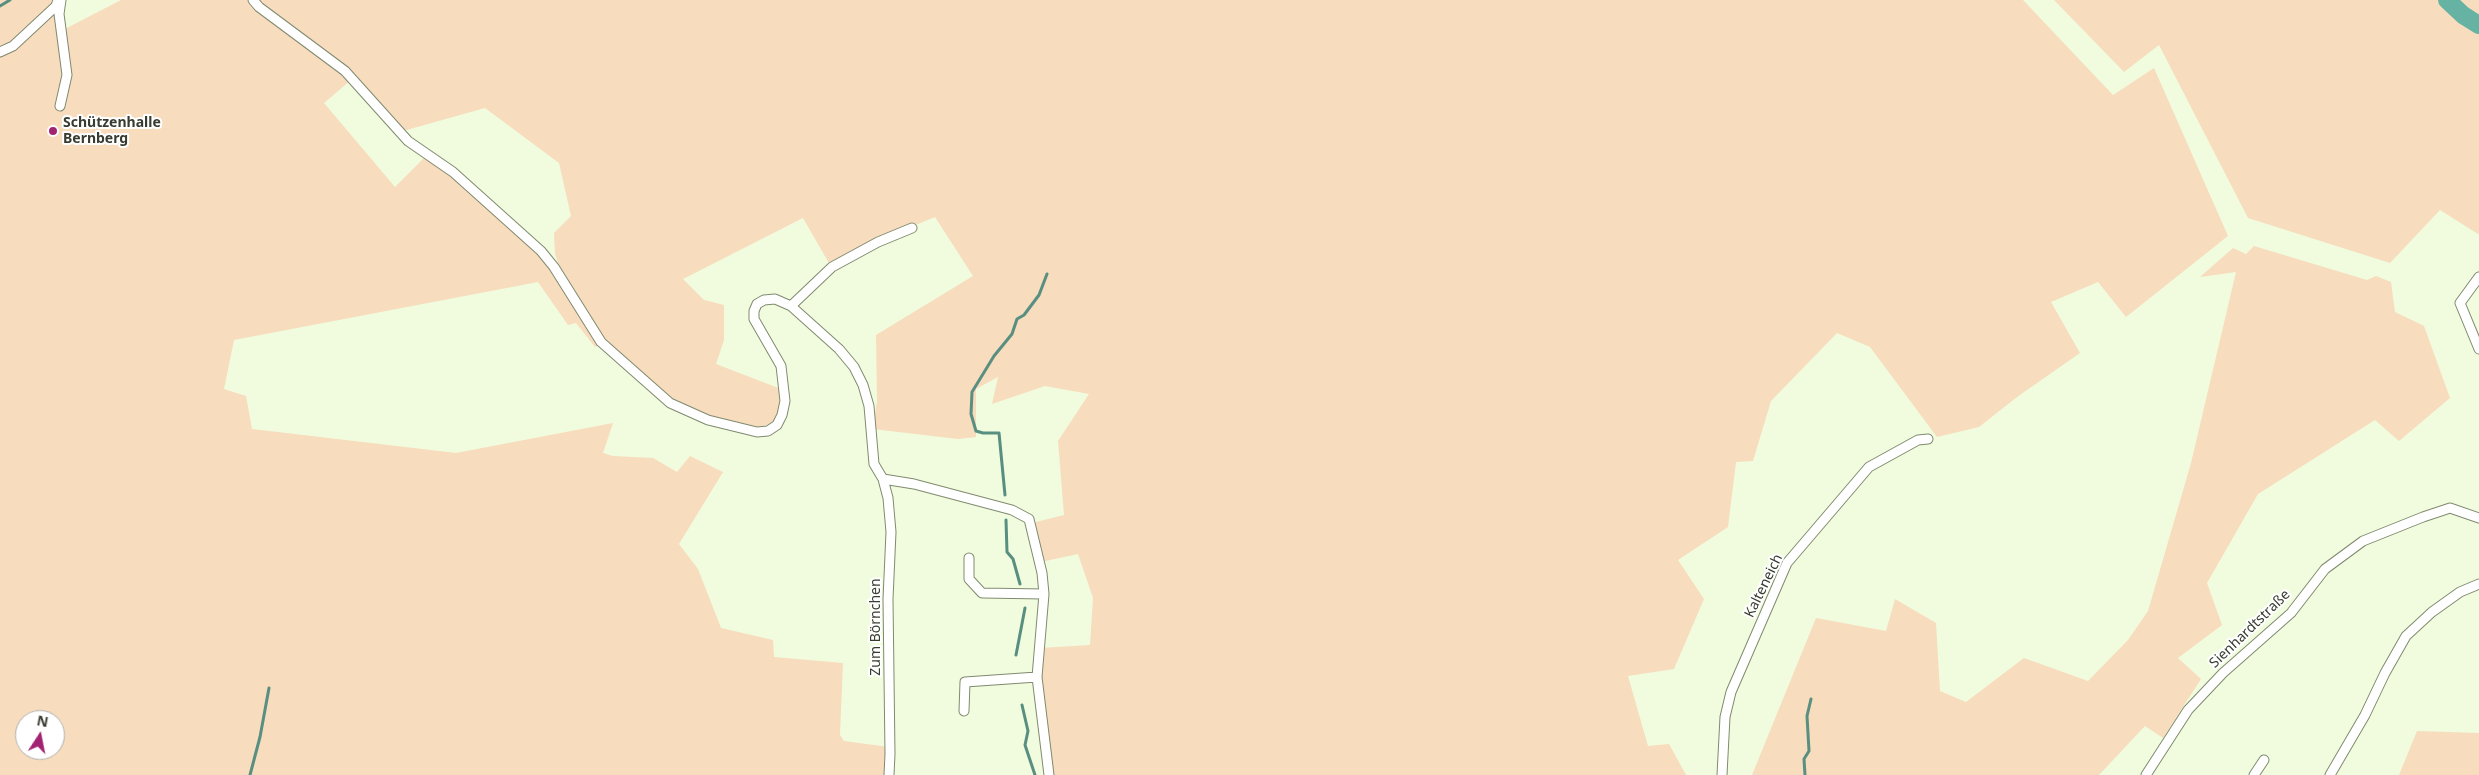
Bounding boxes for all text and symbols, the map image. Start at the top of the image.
place label: Schützenhalle Bernberg [63,115,161,148]
marker: Schützenhalle Bernberg [47,125,59,137]
street label: Kalteneich [1741,551,1787,621]
street label: Zum Börnchen [868,578,884,676]
street label: Sienhardtstraße [2206,586,2294,672]
north arrow [15,710,65,760]
text: N [35,710,50,731]

